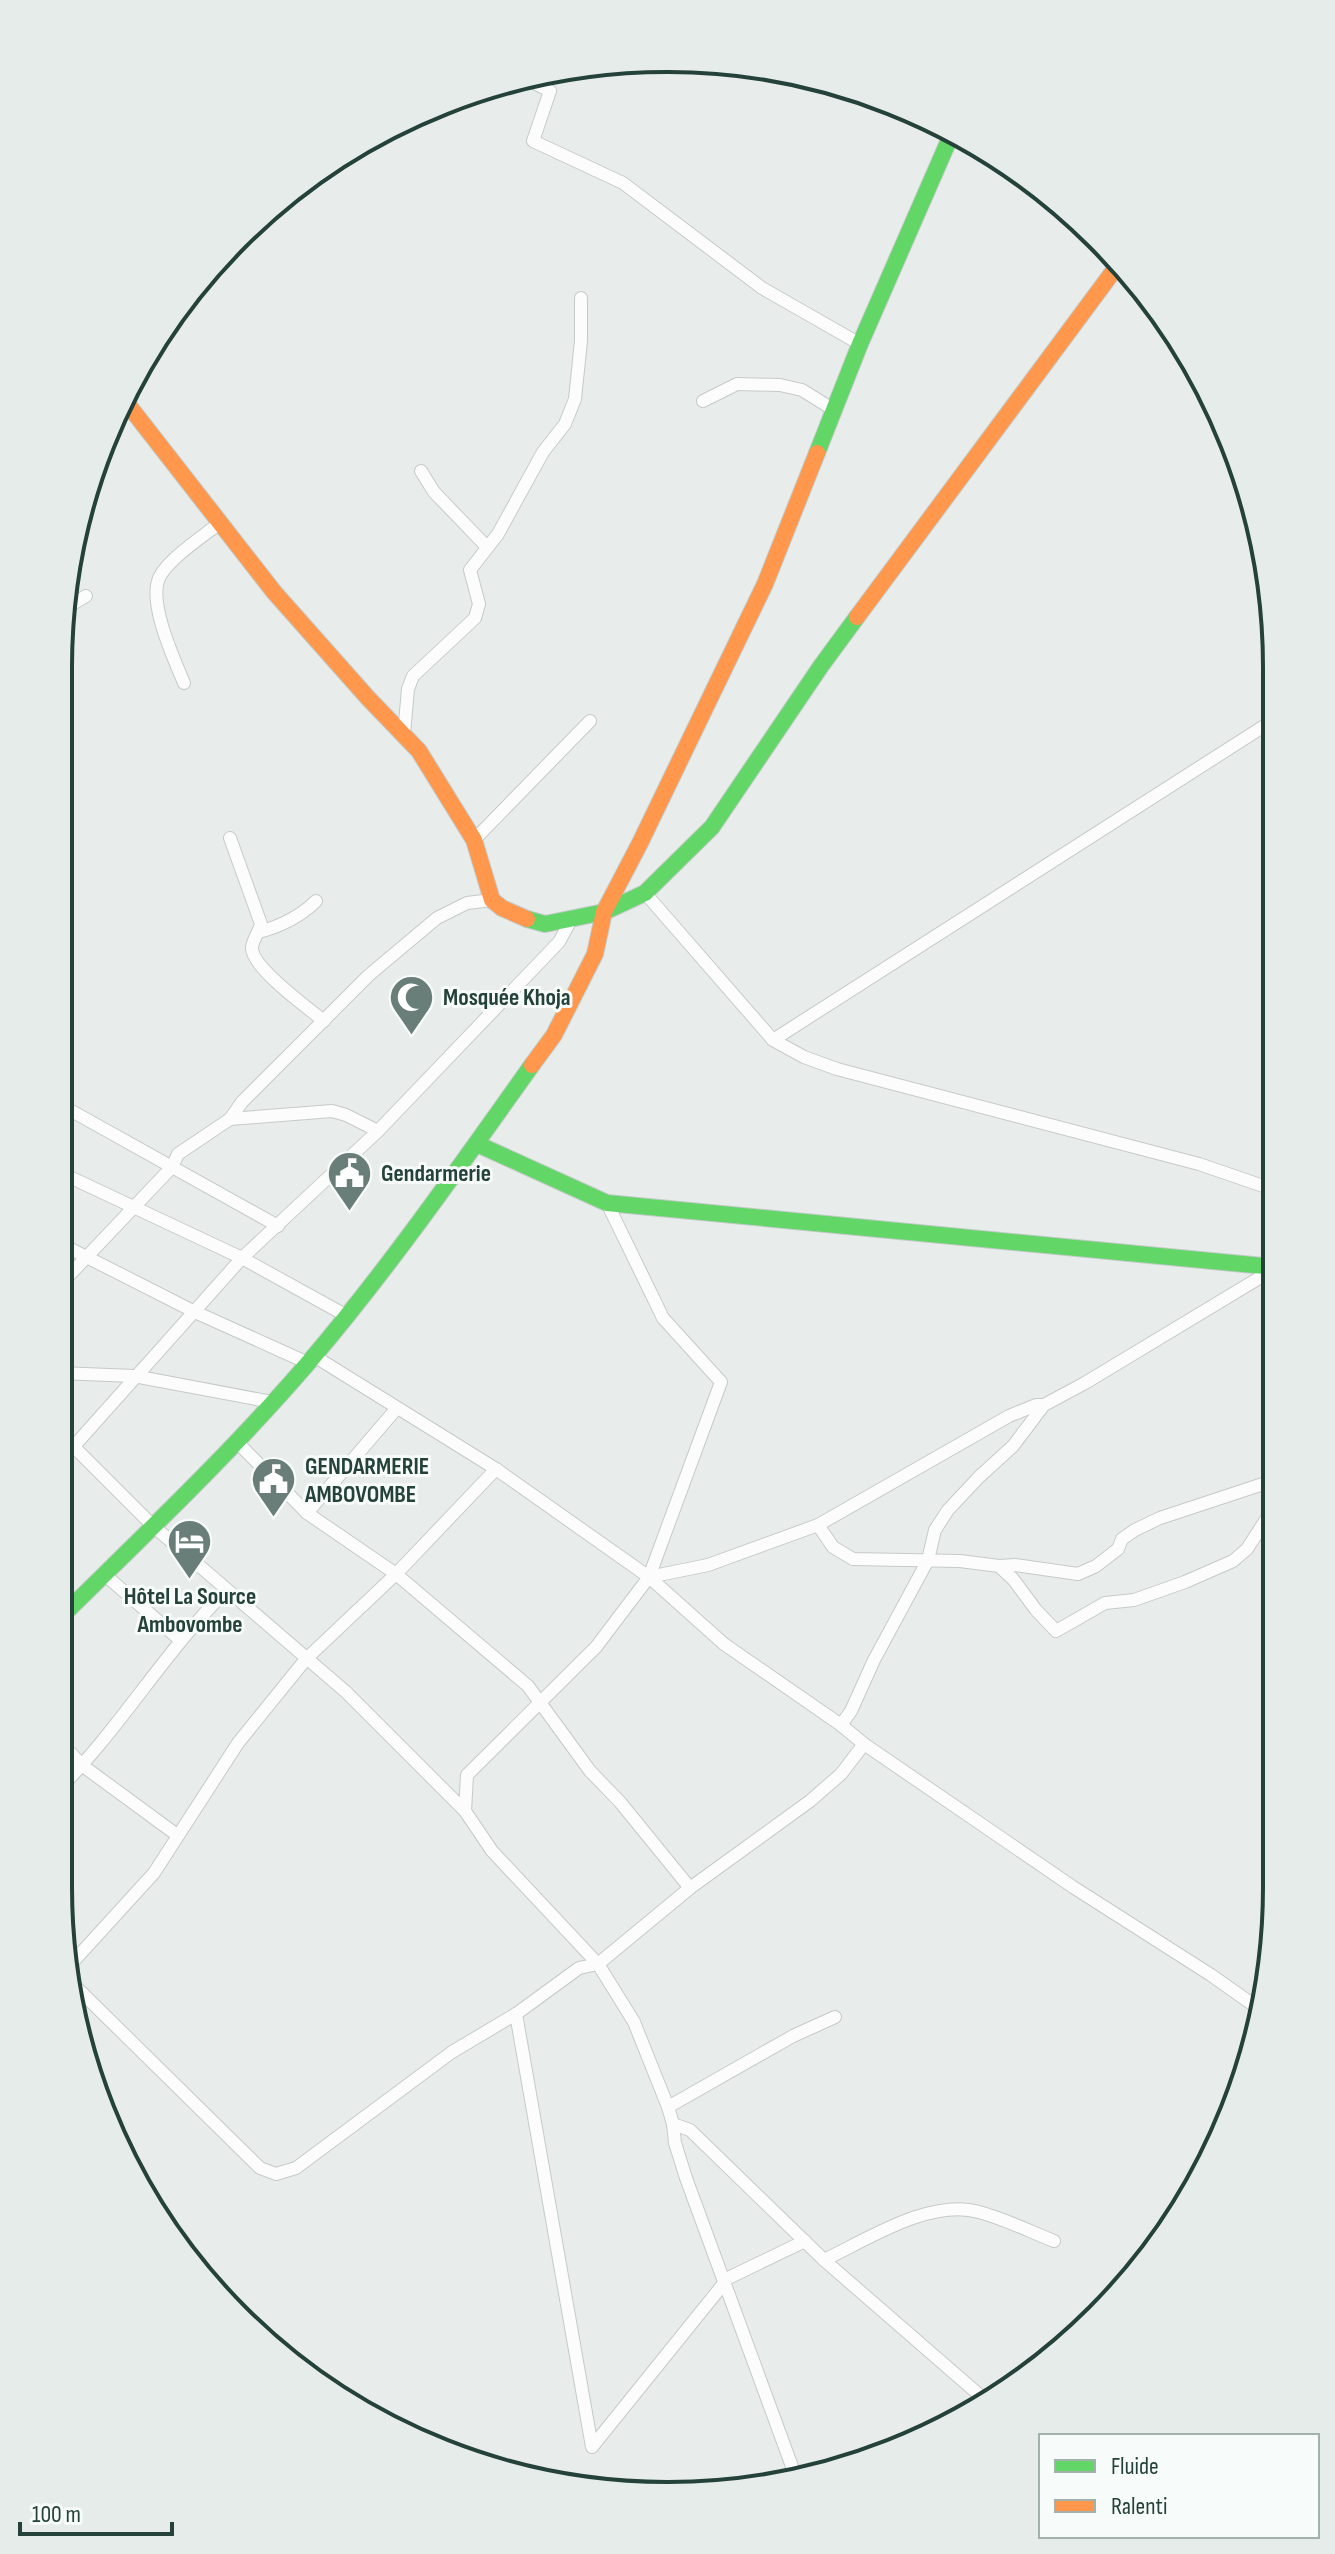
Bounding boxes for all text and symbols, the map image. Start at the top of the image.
mosque icon: Mosquée Khoja [388,973,436,1036]
place label: Mosquée Khoja [443,983,571,1012]
public building icon: Gendarmerie [326,1149,374,1212]
place label: Gendarmerie [381,1159,491,1188]
place label: GENDARMERIE AMBOVOMBE [304,1452,429,1509]
public building icon: GENDARMERIE AMBOVOMBE [250,1456,298,1519]
hotel icon: Hôtel La Source Ambovombe [166,1518,214,1581]
place label: Hôtel La Source Ambovombe [124,1582,256,1639]
legend [1039,2434,1319,2538]
text: Fluide [1111,2452,1159,2481]
scale bar [20,2486,172,2536]
text: Ralenti [1111,2492,1167,2521]
text: 100 m [32,2500,81,2529]

